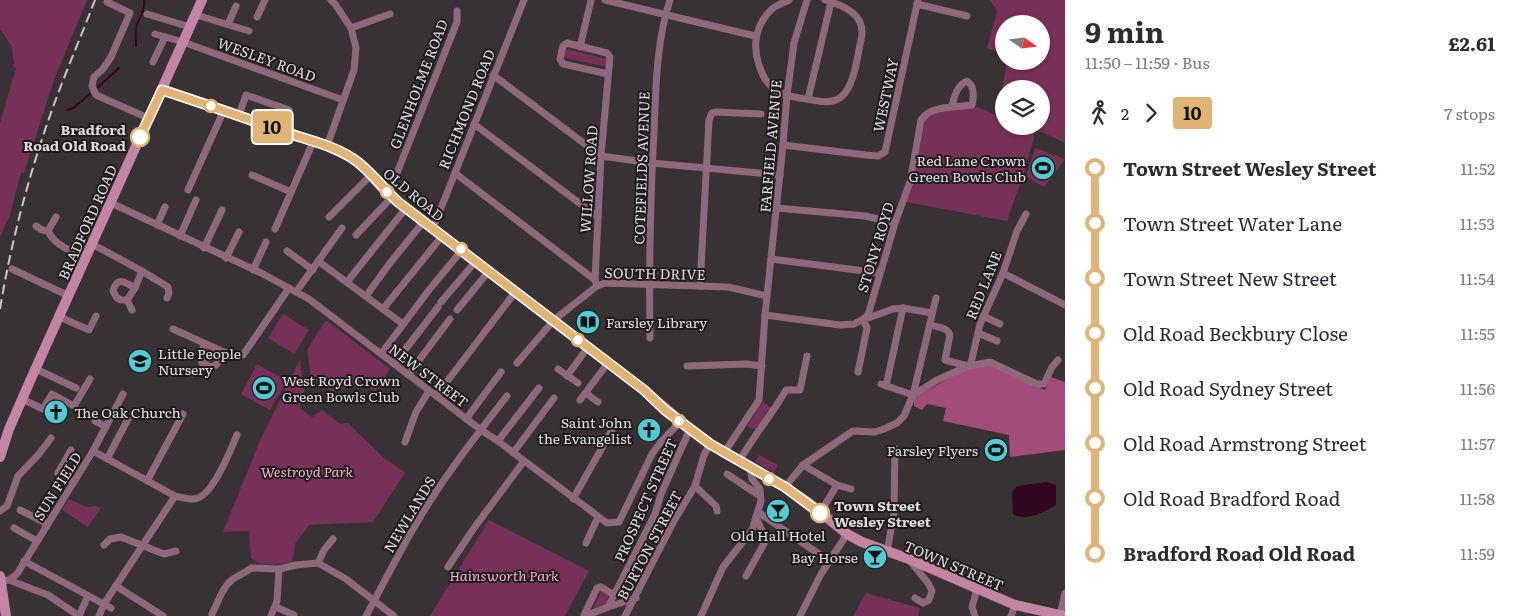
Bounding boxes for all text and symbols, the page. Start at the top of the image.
text: 9 min [1085,10,1164,52]
north arrow [995,15,1050,70]
map controls [995,15,1050,135]
street label: GLENHOLME ROAD [384,16,452,152]
text: £2.61 [1448,29,1495,57]
street label: WESLEY ROAD [215,32,319,86]
street label: RICHMOND ROAD [433,46,499,172]
text: 11:50 – 11:59 · Bus [1085,50,1210,74]
street label: WESTWAY [867,56,903,134]
street label: FARFIELD AVENUE [754,79,786,213]
button: layers [995,80,1050,135]
street label: COTEFIELDS AVENUE [628,91,654,245]
unlabelled marker [204,99,218,113]
icon: walk [1085,99,1113,127]
icon: forward [1137,99,1165,127]
text: 10 [1183,99,1202,126]
text: 2 [1121,101,1129,125]
text: 7 stops [1444,101,1495,125]
line badge: 10 [250,111,294,143]
text: 10 [263,113,281,140]
place label: Bradford Road Old Road [23,119,126,155]
street label: WILLOW ROAD [574,124,602,233]
marker: Bradford Road Old Road [130,127,150,147]
place label: Red Lane Crown Green Bowls Club [908,150,1026,186]
text: Town Street Wesley Street [1123,154,1376,182]
sports icon: Red Lane Crown Green Bowls Club [1030,155,1056,181]
text: 11:52 [1461,156,1495,180]
street label: BRADFORD ROAD [53,161,121,283]
street label: OLD ROAD [379,163,449,226]
unlabelled marker [380,185,394,199]
street label: STONY ROYD [852,199,898,295]
text: Town Street Water Lane [1123,209,1342,237]
text: 11:53 [1460,211,1495,235]
unlabelled marker [454,242,468,256]
street label: RED LANE [960,248,1006,322]
street label: SOUTH DRIVE [604,262,706,284]
text: Town Street New Street [1123,264,1337,292]
text: 11:54 [1460,266,1495,290]
library icon: Farsley Library [575,309,601,335]
place label: Farsley Library [606,312,708,332]
text: Old Road Beckbury Close [1123,319,1348,347]
text: 11:55 [1460,321,1495,345]
unlabelled marker [571,333,585,347]
street label: NEW STREET [385,338,473,412]
place label: Little People Nursery [158,343,241,379]
school or university icon: Little People Nursery [127,348,153,374]
place label: West Royd Crown Green Bowls Club [282,370,400,406]
text: Old Road Sydney Street [1123,374,1333,402]
sports icon: West Royd Crown Green Bowls Club [251,375,277,401]
text: 11:56 [1460,376,1495,400]
church icon: The Oak Church [43,399,69,425]
place label: The Oak Church [74,402,181,422]
place label: Saint John the Evangelist [538,412,632,448]
unlabelled marker [672,414,686,428]
church icon: Saint John the Evangelist [636,417,662,443]
text: Old Road Armstrong Street [1123,429,1366,457]
text: 11:57 [1460,431,1495,455]
street label: PROSPECT STREET [609,435,681,565]
sports icon: Farsley Flyers [983,437,1009,463]
place label: Farsley Flyers [887,440,978,460]
street label: SUN FIELD [28,448,86,524]
park label: Westroyd Park [261,461,353,481]
street label: NEWLANDS [378,472,440,556]
unlabelled marker [762,472,776,486]
text: Old Road Bradford Road [1123,484,1340,512]
text: 11:58 [1460,486,1495,510]
street label: BURTON STREET [612,487,686,603]
place label: Town Street Wesley Street [834,495,932,531]
bar icon: Old Hall Hotel [765,498,791,524]
marker: Town Street Wesley Street [810,503,830,523]
place label: Old Hall Hotel [731,525,826,545]
street label: TOWN STREET [901,535,1007,595]
text: Bradford Road Old Road [1123,539,1355,567]
text: 11:59 [1460,541,1495,565]
bar icon: Bay Horse [862,544,888,570]
place label: Bay Horse [791,547,858,567]
park label: Hainsworth Park [449,565,559,585]

